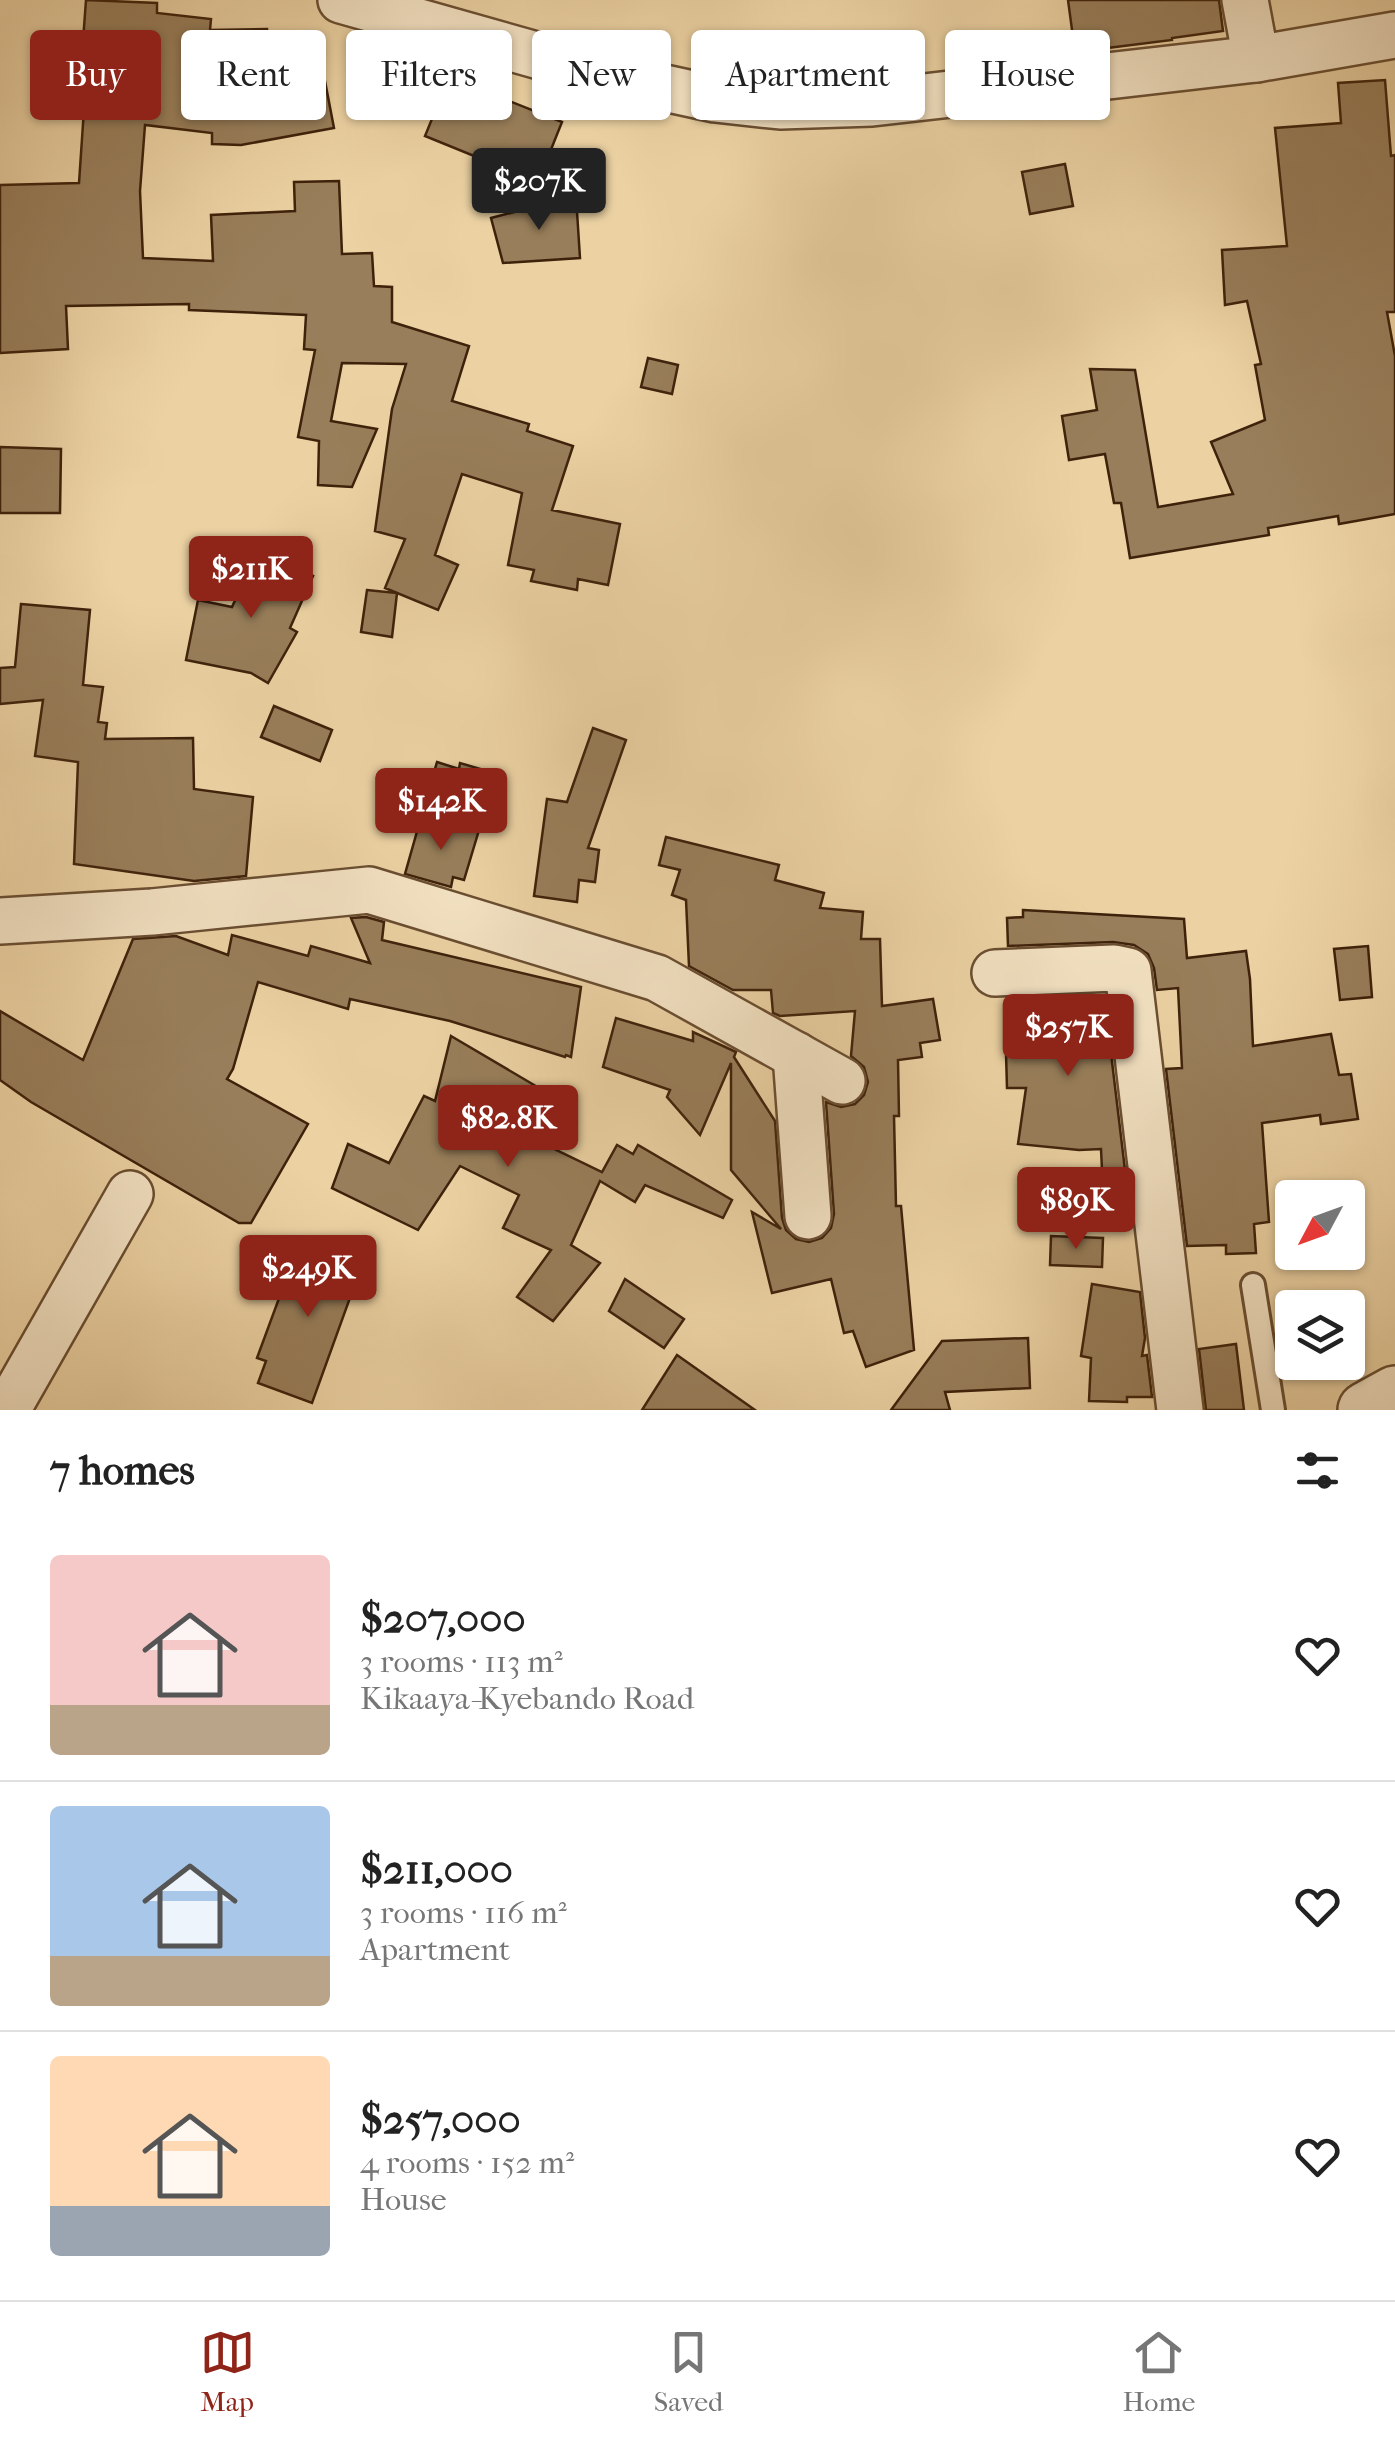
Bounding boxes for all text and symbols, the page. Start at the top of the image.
chip: Buy [30,30,161,120]
chip: Rent [181,30,326,120]
chip: Filters [346,30,512,120]
chip: New [532,30,671,120]
chip: Apartment [691,30,925,120]
chip: House [945,30,1110,120]
pin: $207K [469,148,609,233]
text: $207K [494,162,584,199]
pin: $211K [181,536,321,621]
text: $211K [211,550,291,587]
pin: $142K [371,768,511,853]
text: $142K [397,782,485,819]
pin: $257K [998,994,1138,1079]
text: $257K [1025,1008,1111,1045]
pin: $82.8K [427,1085,589,1170]
text: $82.8K [460,1099,556,1136]
pin: $89K [1017,1167,1135,1252]
north arrow [1275,1180,1365,1270]
map controls [1275,1180,1365,1380]
text: $89K [1039,1181,1113,1218]
pin: $249K [238,1235,378,1320]
text: $249K [262,1249,355,1286]
button: layers [1275,1290,1365,1380]
icon: filters [1290,1443,1345,1498]
text: 7 homes [50,1446,195,1495]
text: $207,000 [360,1594,526,1643]
icon: home [130,1595,250,1715]
icon: heart [1290,1628,1345,1683]
text: 3 rooms · 113 m² [360,1643,563,1680]
text: Kikaaya-Kyebando Road [360,1680,694,1717]
text: $211,000 [360,1845,513,1894]
icon: home [130,1846,250,1966]
icon: heart [1290,1879,1345,1934]
text: 3 rooms · 116 m² [360,1894,567,1931]
text: Apartment [360,1931,510,1968]
text: $257,000 [360,2095,521,2144]
icon: home [130,2096,250,2216]
icon: heart [1290,2129,1345,2184]
text: 4 rooms · 152 m² [360,2144,574,2181]
text: House [360,2181,447,2218]
tab: Map [200,2325,255,2418]
tab: Saved [654,2325,723,2418]
tab: Home [1123,2325,1195,2418]

